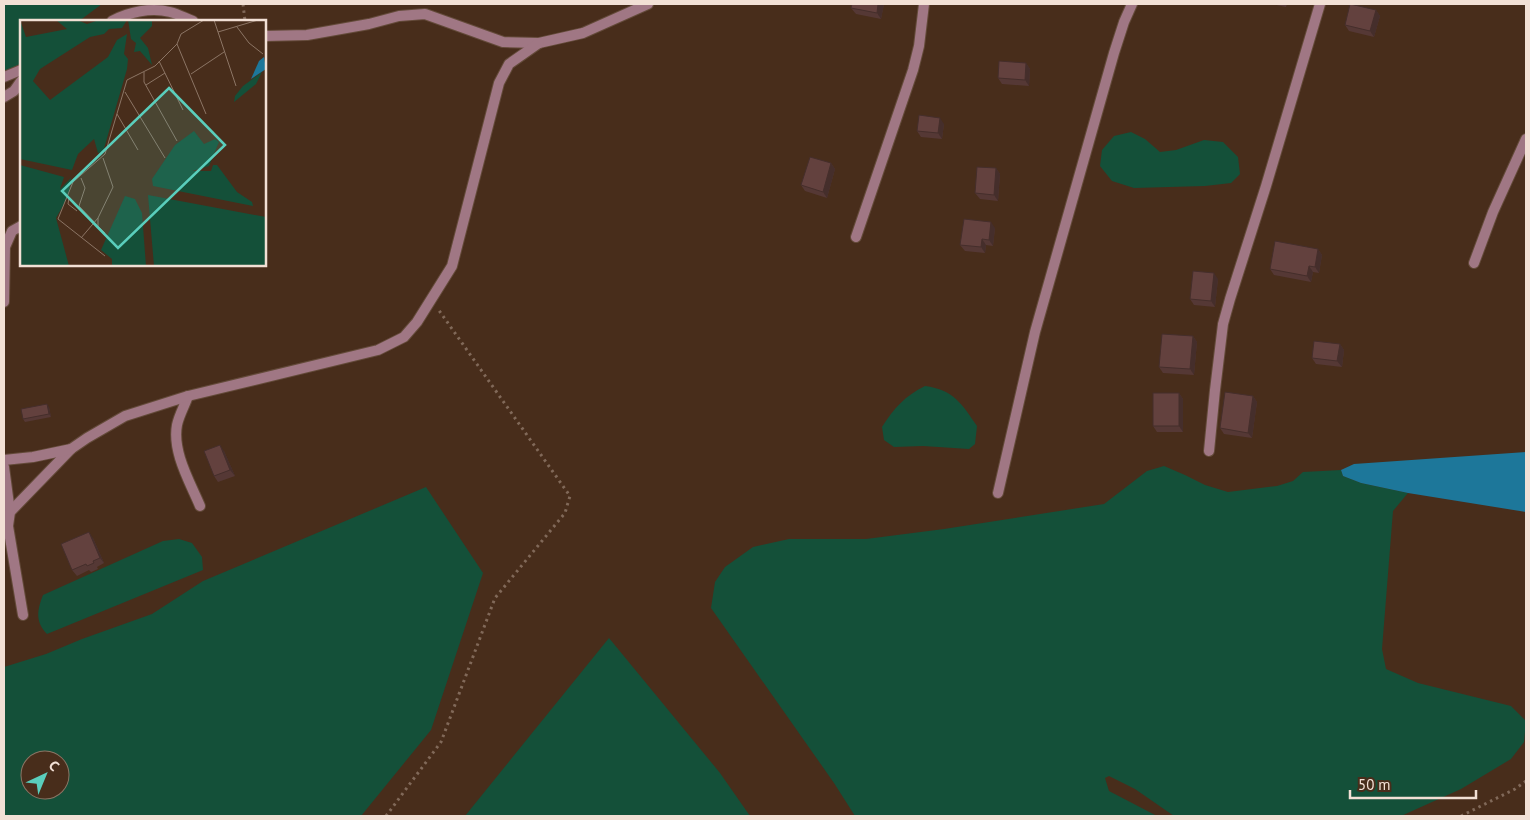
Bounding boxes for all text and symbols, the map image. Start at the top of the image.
inset map [20,20,266,266]
north arrow [20,750,70,800]
text: С [45,756,63,775]
scale bar [1350,768,1476,800]
text: 50 m [1358,775,1391,794]

